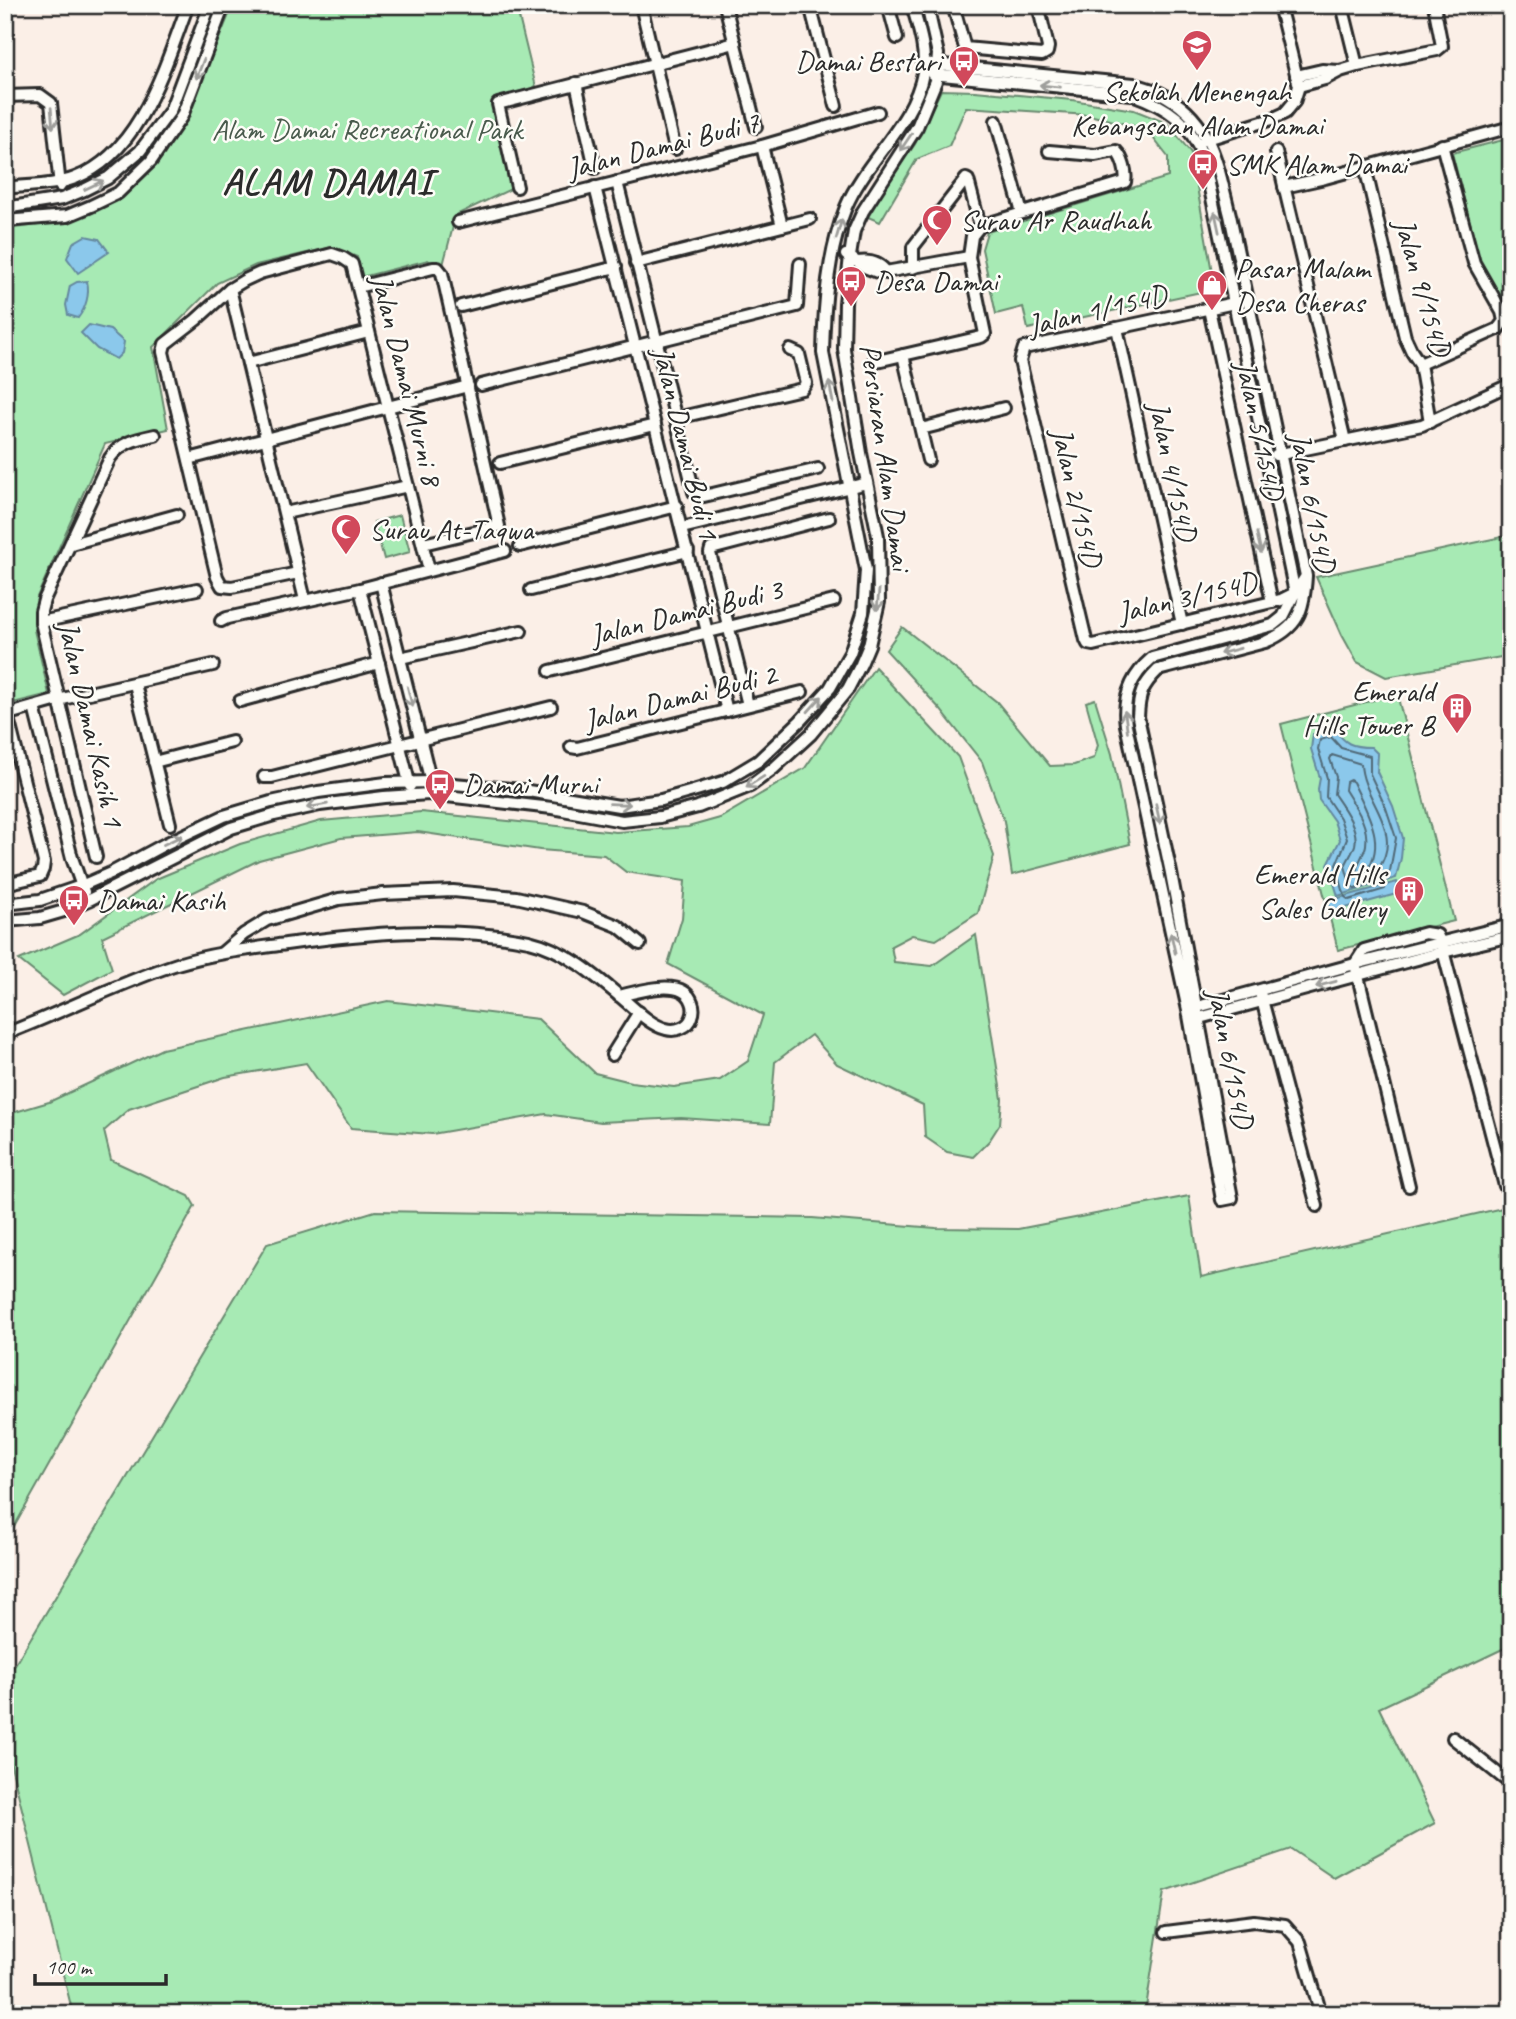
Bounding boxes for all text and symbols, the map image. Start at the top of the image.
school or university icon: Sekolah Menengah Kebangsaan Alam Damai [1180,28,1214,72]
place label: Damai Bestari [795,42,944,80]
bus stop icon: Damai Bestari [947,44,981,88]
one-way arrow [192,57,205,79]
place label: Sekolah Menengah Kebangsaan Alam Damai [1071,72,1326,144]
one-way arrow [1039,79,1062,92]
street label: Jalan Damai Budi 7 [561,102,765,188]
one-way arrow [46,106,59,129]
park label: Alam Damai Recreational Park [212,110,524,148]
one-way arrow [899,132,913,151]
place label: SMK Alam Damai [1226,145,1410,183]
bus stop icon: SMK Alam Damai [1186,147,1220,191]
district label: ALAM DAMAI [222,158,440,205]
one-way arrow [83,178,104,191]
place label: Surau Ar Raudhah [960,201,1152,239]
mosque icon: Surau Ar Raudhah [920,203,954,247]
one-way arrow [1210,211,1223,234]
street label: Jalan 9/154D [1385,212,1461,363]
one-way arrow [834,218,847,240]
place label: Pasar Malam Desa Cheras [1235,249,1372,321]
place label: Desa Damai [874,262,1001,300]
bus stop icon: Desa Damai [834,264,868,308]
shop icon: Pasar Malam Desa Cheras [1195,268,1229,312]
street label: Jalan Damai Murni 8 [362,269,452,492]
street label: Jalan 1/154D [1022,275,1173,345]
street label: Jalan Damai Budi 1 [643,341,729,545]
street label: Persiaran Alam Damai [851,341,921,576]
street label: Jalan 5/154D [1226,355,1294,506]
one-way arrow [824,381,837,403]
street label: Jalan 4/154D [1139,396,1207,547]
street label: Jalan 2/154D [1042,422,1112,573]
street label: Jalan 6/154D [1281,427,1346,577]
place label: Surau At-Taqwa [369,510,535,548]
mosque icon: Surau At-Taqwa [329,512,363,556]
one-way arrow [1252,531,1266,554]
street label: Jalan 3/154D [1112,562,1263,632]
street label: Jalan Damai Budi 3 [584,569,789,655]
one-way arrow [871,588,884,611]
street label: Jalan Damai Kasih 1 [48,616,133,832]
one-way arrow [1219,645,1242,658]
street label: Jalan Damai Budi 2 [578,654,783,740]
place label: Emerald Hills Tower B [1303,672,1438,744]
one-way arrow [404,685,417,708]
building icon: Emerald Hills Tower B [1440,691,1474,735]
one-way arrow [807,695,823,713]
one-way arrow [1120,710,1133,733]
place label: Damai Murni [463,765,601,803]
bus stop icon: Damai Murni [423,767,457,811]
one-way arrow [745,775,765,789]
one-way arrow [608,797,631,811]
one-way arrow [306,800,329,813]
one-way arrow [1152,802,1166,825]
one-way arrow [162,833,183,846]
place label: Emerald Hills Sales Gallery [1254,855,1389,927]
building icon: Emerald Hills Sales Gallery [1392,874,1426,918]
place label: Damai Kasih [97,881,226,919]
bus stop icon: Damai Kasih [57,883,91,927]
one-way arrow [1166,932,1179,955]
one-way arrow [1315,978,1338,991]
street label: Jalan 6/154D [1199,983,1264,1133]
scale bar [35,1942,166,1986]
text: 100 m [46,1954,93,1980]

